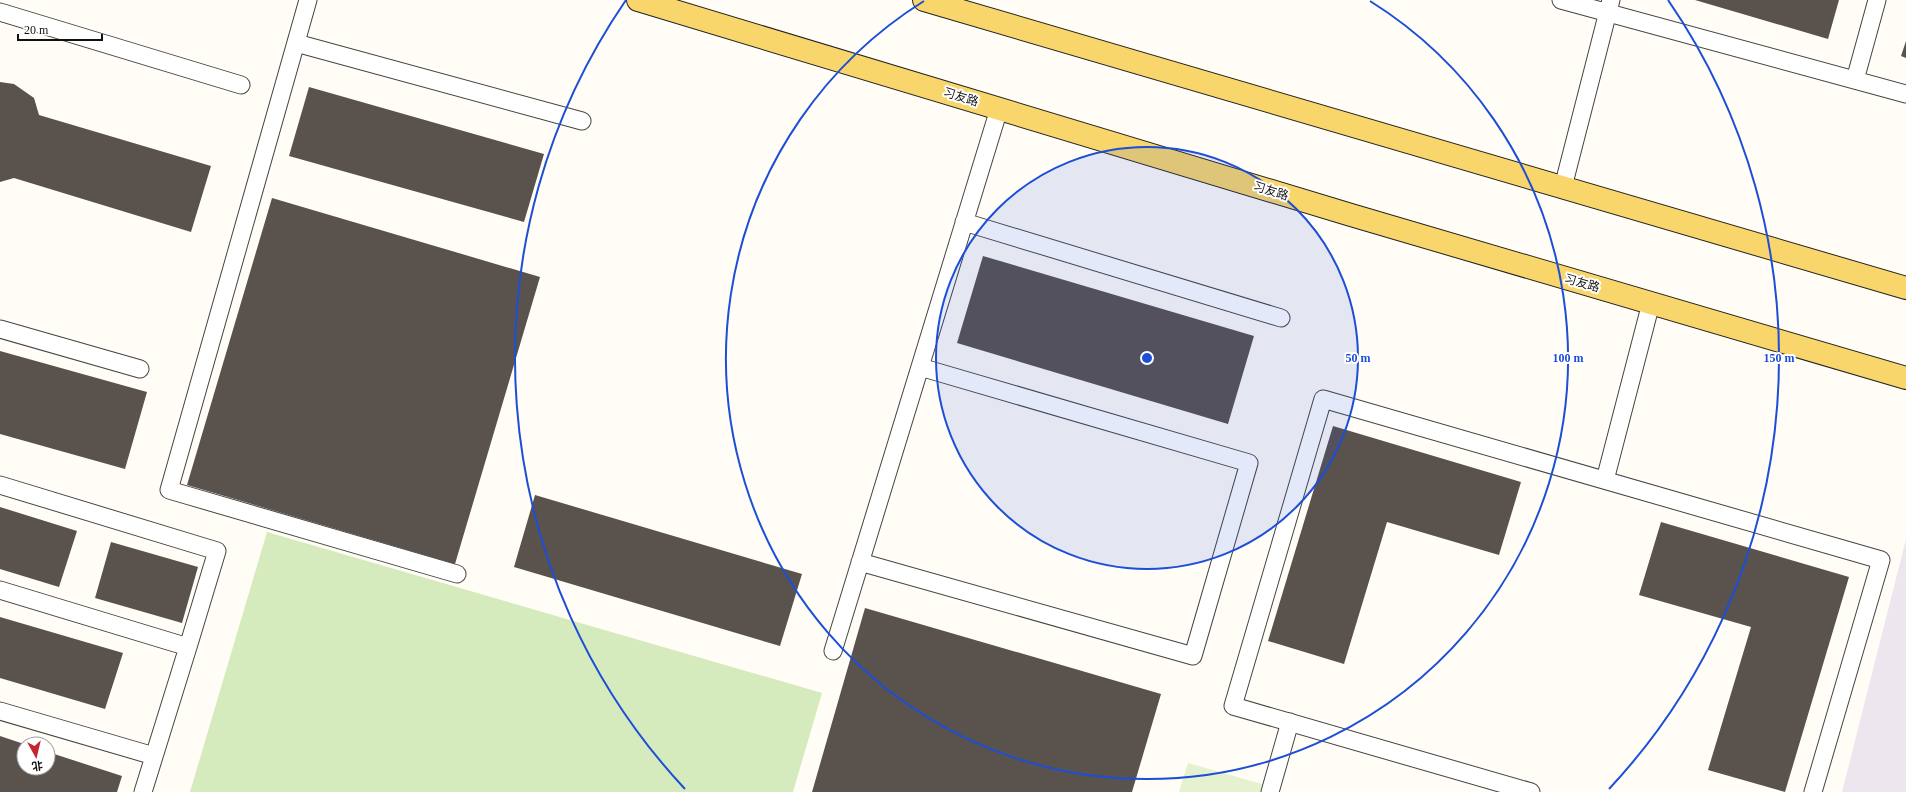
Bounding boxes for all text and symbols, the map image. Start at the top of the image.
scale bar [18,16,102,42]
text: 20 m [24,23,49,37]
street label: 习友路 [942,85,980,109]
street label: 习友路 [1252,179,1290,203]
street label: 习友路 [1563,271,1601,295]
centre of rings [1140,351,1154,365]
text: 50 m [1346,351,1371,365]
text: 100 m [1553,351,1584,365]
text: 150 m [1764,351,1795,365]
north arrow [16,736,56,776]
text: 北 [31,759,44,773]

